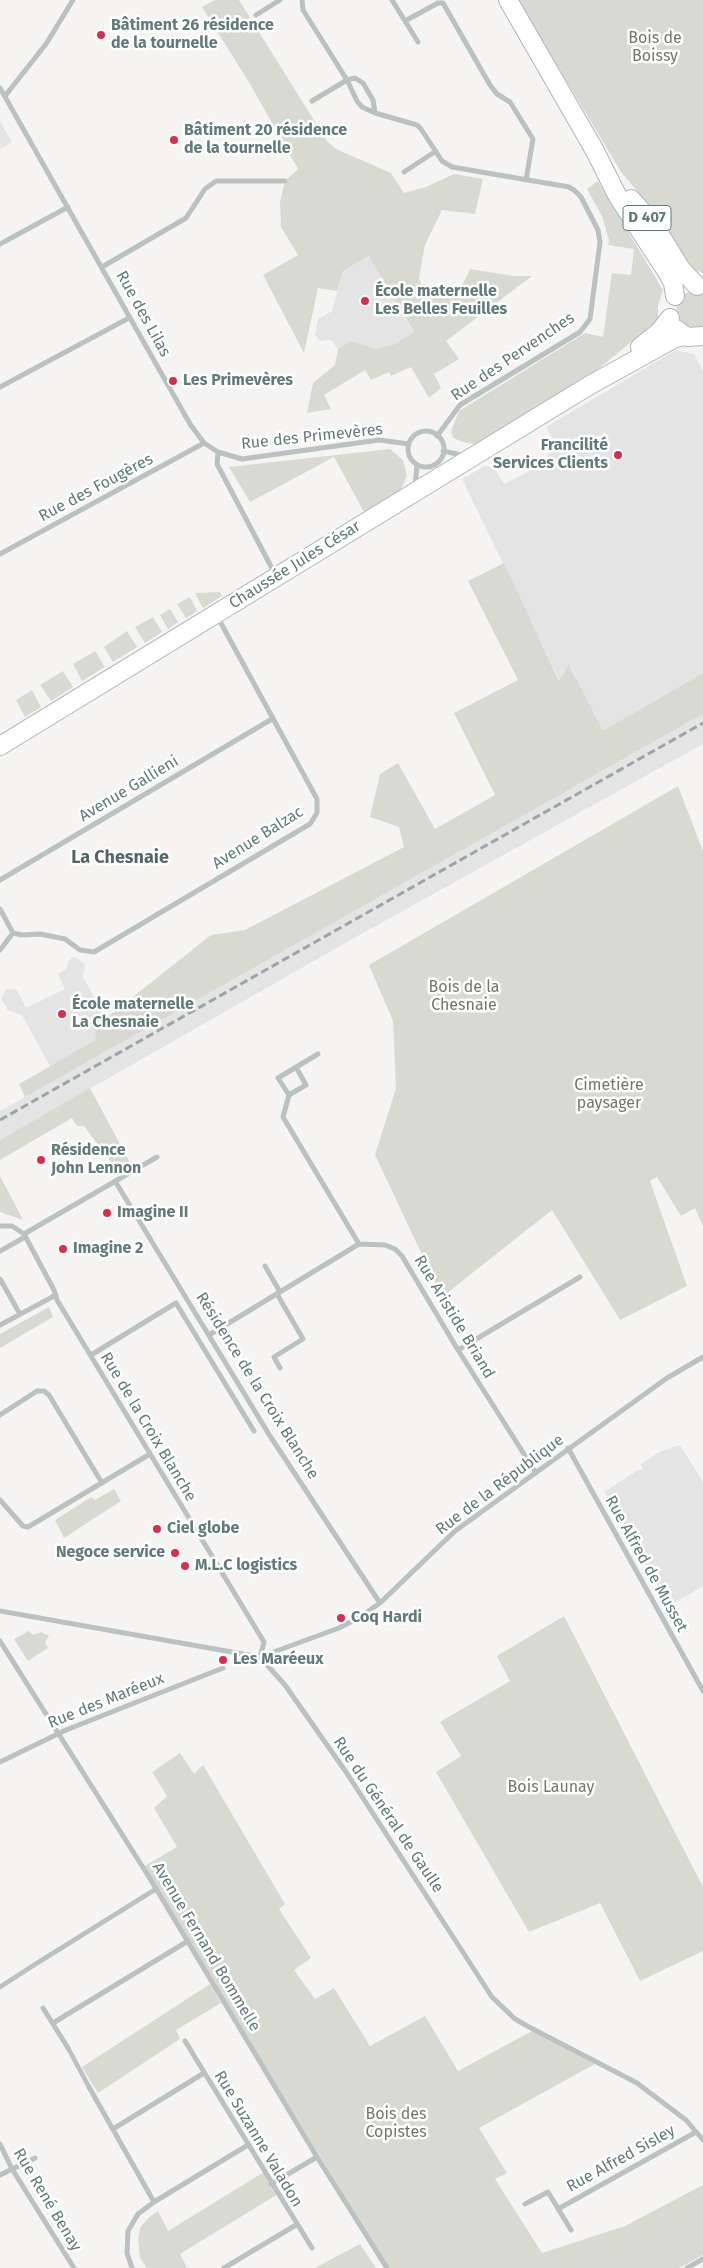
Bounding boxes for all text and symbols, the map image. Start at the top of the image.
place label: Bâtiment 26 résidence de la tournelle [111,16,274,54]
marker: Bâtiment 26 résidence de la tournelle [95,29,107,41]
park label: Bois de Boissy [628,29,682,67]
place label: Bâtiment 20 résidence de la tournelle [184,121,347,159]
marker: Bâtiment 20 résidence de la tournelle [168,134,180,146]
road number: D 407 [623,206,671,230]
street label: Rue des Lilas [112,268,174,360]
place label: École maternelle Les Belles Feuilles [375,282,507,320]
marker: École maternelle Les Belles Feuilles [359,295,371,307]
street label: Rue des Pervenches [448,309,578,405]
place label: Les Primevères [183,371,293,391]
marker: Les Primevères [167,375,179,387]
street label: Rue des Primevères [240,420,384,454]
place label: Francilité Services Clients [493,436,608,474]
marker: Francilité Services Clients [612,449,624,461]
street label: Rue des Fougères [36,450,156,526]
street label: Chaussée Jules César [226,517,364,613]
street label: Avenue Gallieni [76,752,182,826]
street label: Avenue Balzac [209,802,307,874]
district label: La Chesnaie [71,847,169,869]
park label: Bois de la Chesnaie [428,978,500,1016]
place label: École maternelle La Chesnaie [72,995,194,1033]
marker: École maternelle La Chesnaie [56,1008,68,1020]
park label: Cimetière paysager [574,1076,644,1114]
place label: Résidence John Lennon [51,1141,141,1179]
marker: Résidence John Lennon [35,1154,47,1166]
place label: Imagine II [117,1203,188,1223]
marker: Imagine II [101,1207,113,1219]
place label: Imagine 2 [73,1239,143,1259]
marker: Imagine 2 [57,1243,69,1255]
street label: Rue Aristide Briand [410,1252,498,1382]
street label: Résidence de la Croix Blanche [191,1289,323,1483]
street label: Rue de la Croix Blanche [96,1349,200,1505]
street label: Rue de la République [432,1431,568,1539]
street label: Rue Alfred de Musset [601,1492,691,1636]
place label: Ciel globe [167,1519,239,1539]
marker: Ciel globe [151,1523,163,1535]
place label: Negoce service [56,1543,165,1563]
marker: Negoce service [169,1547,181,1559]
place label: M.L.C logistics [195,1556,297,1576]
marker: M.L.C logistics [179,1560,191,1572]
place label: Coq Hardi [351,1608,422,1628]
marker: Coq Hardi [335,1612,347,1624]
place label: Les Maréeux [233,1650,323,1670]
marker: Les Maréeux [217,1654,229,1666]
street label: Rue des Maréeux [45,1669,167,1733]
street label: Rue du Général de Gaulle [329,1733,447,1897]
park label: Bois Launay [508,1778,594,1798]
street label: Avenue Fernand Bommelle [148,1859,264,2035]
street label: Rue Suzanne Valadon [210,2067,306,2211]
park label: Bois des Copistes [365,2105,427,2143]
street label: Rue Alfred Sisley [563,2121,679,2197]
street label: Rue René Benay [9,2145,85,2255]

